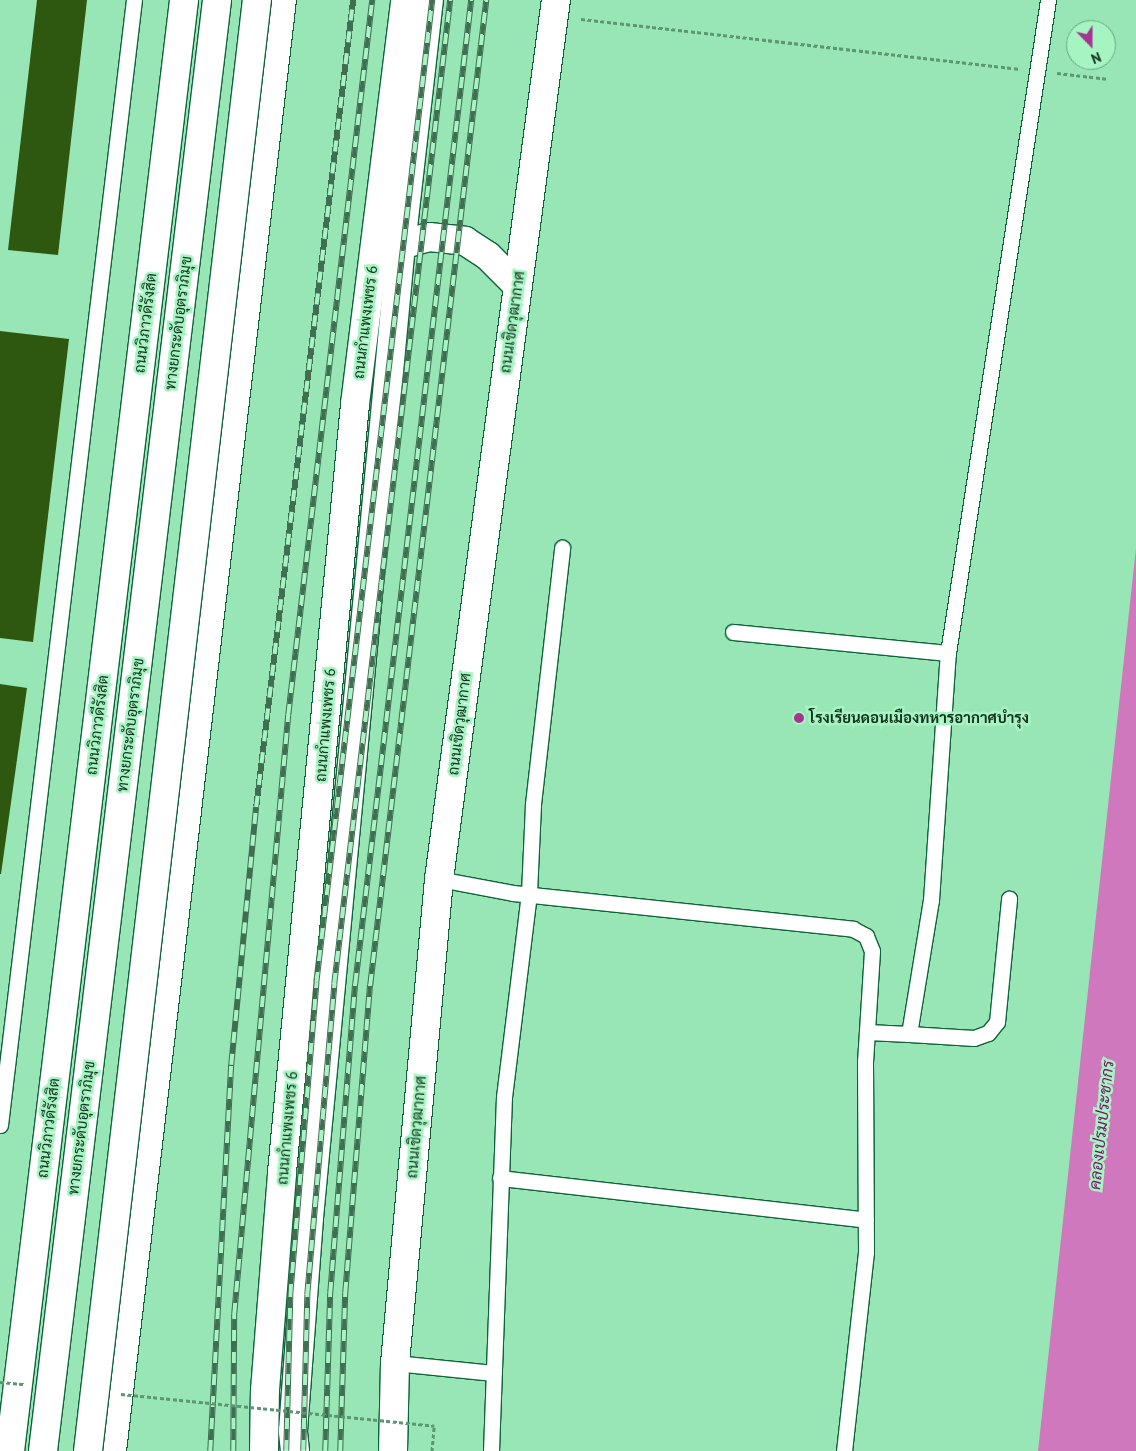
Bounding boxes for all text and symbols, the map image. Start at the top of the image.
north arrow [1066,20,1116,70]
text: N [1089,48,1104,68]
street label: ทางยกระดับอุตราภิมุข [161,255,195,391]
street label: ถนนกำแพงเพชร 6 [349,264,381,380]
street label: ถนนเชิดวุฒากาศ [496,270,528,374]
street label: ถนนวิภาวดีรังสิต [130,272,160,374]
street label: ทางยกระดับอุตราภิมุข [113,657,147,793]
street label: ถนนกำแพงเพชร 6 [311,667,339,783]
street label: ถนนเชิดวุฒากาศ [444,672,474,776]
street label: ถนนวิภาวดีรังสิต [82,674,112,776]
place label: โรงเรียนดอนเมืองทหารอากาศบำรุง [809,709,1029,727]
marker: โรงเรียนดอนเมืองทหารอากาศบำรุง [793,712,805,724]
water label: คลองเปรมประชากร [1085,1059,1117,1191]
street label: ทางยกระดับอุตราภิมุข [64,1060,98,1196]
street label: ถนนกำแพงเพชร 6 [273,1070,301,1186]
street label: ถนนเชิดวุฒากาศ [403,1075,429,1179]
street label: ถนนวิภาวดีรังสิต [33,1077,63,1179]

